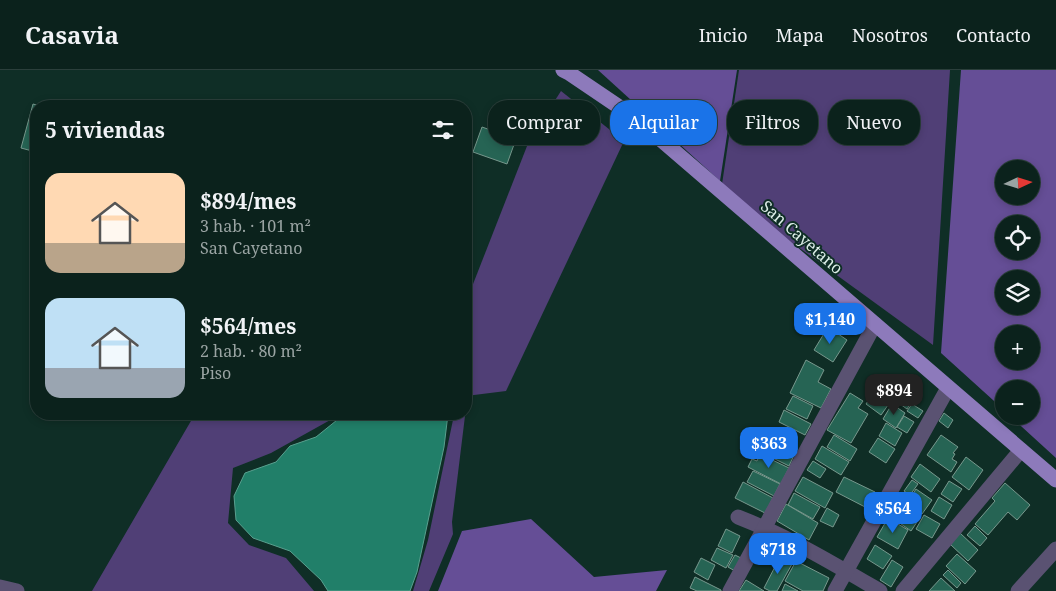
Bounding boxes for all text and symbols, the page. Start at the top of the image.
text: Casavia [25,18,119,51]
text: Inicio [699,23,748,47]
text: Mapa [776,23,824,47]
text: Nosotros [852,23,928,47]
text: Contacto [956,23,1031,47]
chip: Comprar [488,100,600,145]
chip: Alquilar [610,100,717,145]
chip: Filtros [727,100,818,145]
chip: Nuevo [828,100,920,145]
text: 5 viviendas [45,116,165,144]
icon: filters [429,116,457,144]
north arrow [995,160,1040,205]
map controls [995,160,1040,425]
text: $894/mes [200,187,296,215]
icon: home [85,193,145,253]
street label: San Cayetano [756,195,848,279]
text: 3 hab. · 101 m² [200,215,311,237]
button: locate [995,215,1040,260]
text: San Cayetano [200,237,303,259]
button: layers [995,270,1040,315]
pin: $1,140 [789,302,871,345]
text: $1,140 [805,308,855,330]
text: $564/mes [200,312,296,340]
icon: home [85,318,145,378]
button: + [995,325,1040,370]
text: 2 hab. · 80 m² [200,340,302,362]
text: Piso [200,362,231,384]
pin: $894 [864,374,924,416]
text: $894 [876,379,912,401]
button: − [995,380,1040,425]
pin: $363 [739,426,799,469]
text: $363 [751,432,787,454]
pin: $564 [863,492,923,534]
text: $564 [875,497,911,519]
pin: $718 [748,532,808,575]
text: $718 [760,538,796,560]

